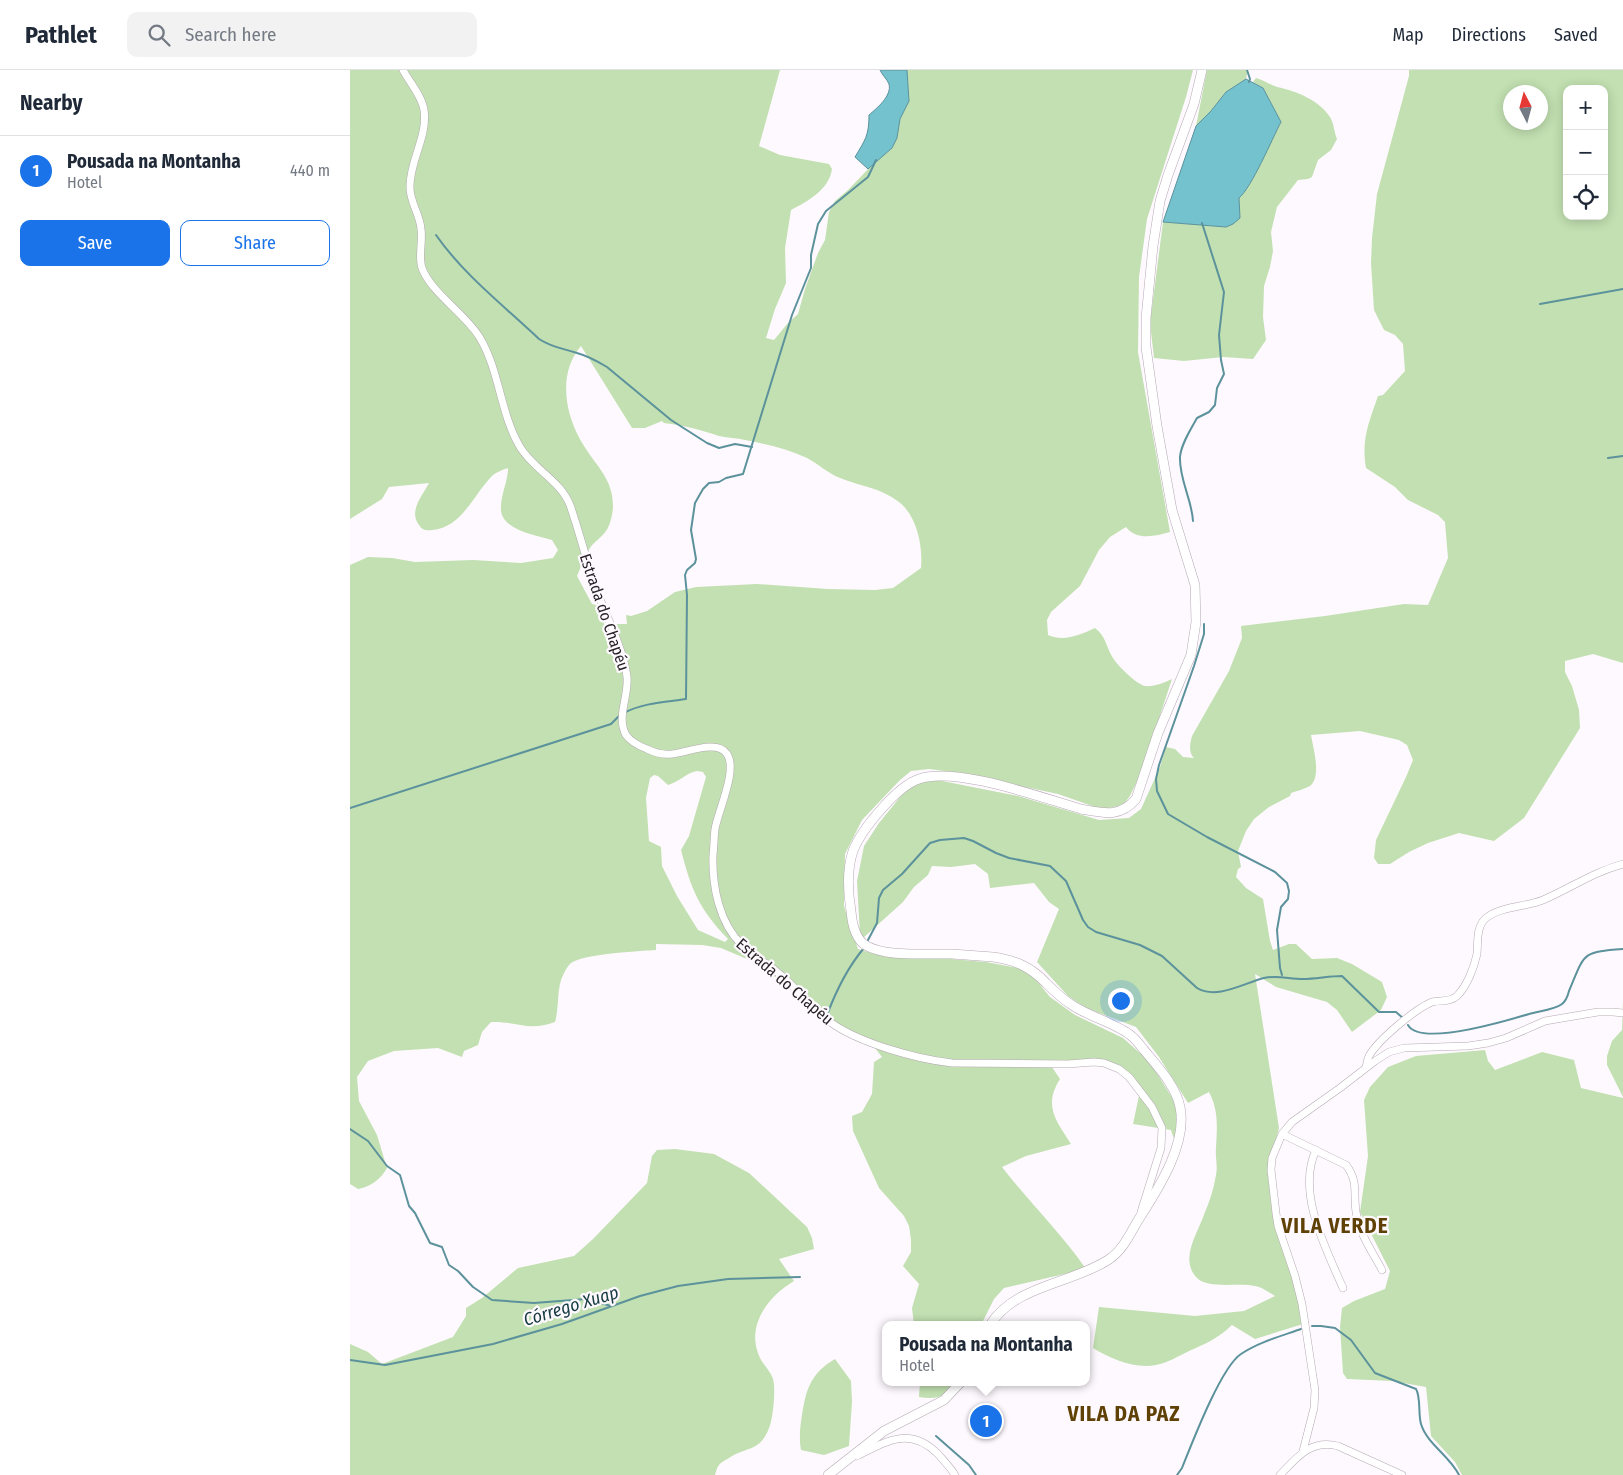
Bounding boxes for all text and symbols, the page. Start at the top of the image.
search box [127,12,477,57]
text: Pathlet [25,21,97,49]
icon: search [145,21,173,49]
text: Search here [185,23,276,46]
text: Map [1392,24,1424,46]
text: Directions [1452,24,1526,46]
text: Saved [1554,24,1598,46]
north arrow [1503,85,1548,130]
map controls [1563,85,1608,220]
button: + [1563,85,1608,130]
text: Nearby [20,90,82,116]
button: − [1563,130,1608,175]
text: Pousada na Montanha [67,150,241,173]
text: 1 [33,161,39,180]
text: 440 m [290,161,330,180]
text: Hotel [67,173,102,192]
button: locate [1563,175,1608,220]
button: Save [20,220,170,266]
button: Share [180,220,330,266]
street label: Estrada do Chapéu [576,551,633,673]
street label: Estrada do Chapéu [732,934,837,1029]
your location [1108,988,1134,1014]
district label: VILA VERDE [1280,1213,1389,1239]
water label: Córrego Xuap [521,1281,621,1331]
popup [882,1321,1090,1386]
text: Pousada na Montanha [899,1333,1073,1356]
text: Hotel [899,1356,934,1375]
district label: VILA DA PAZ [1066,1401,1181,1427]
pin: 1 [970,1402,1002,1440]

